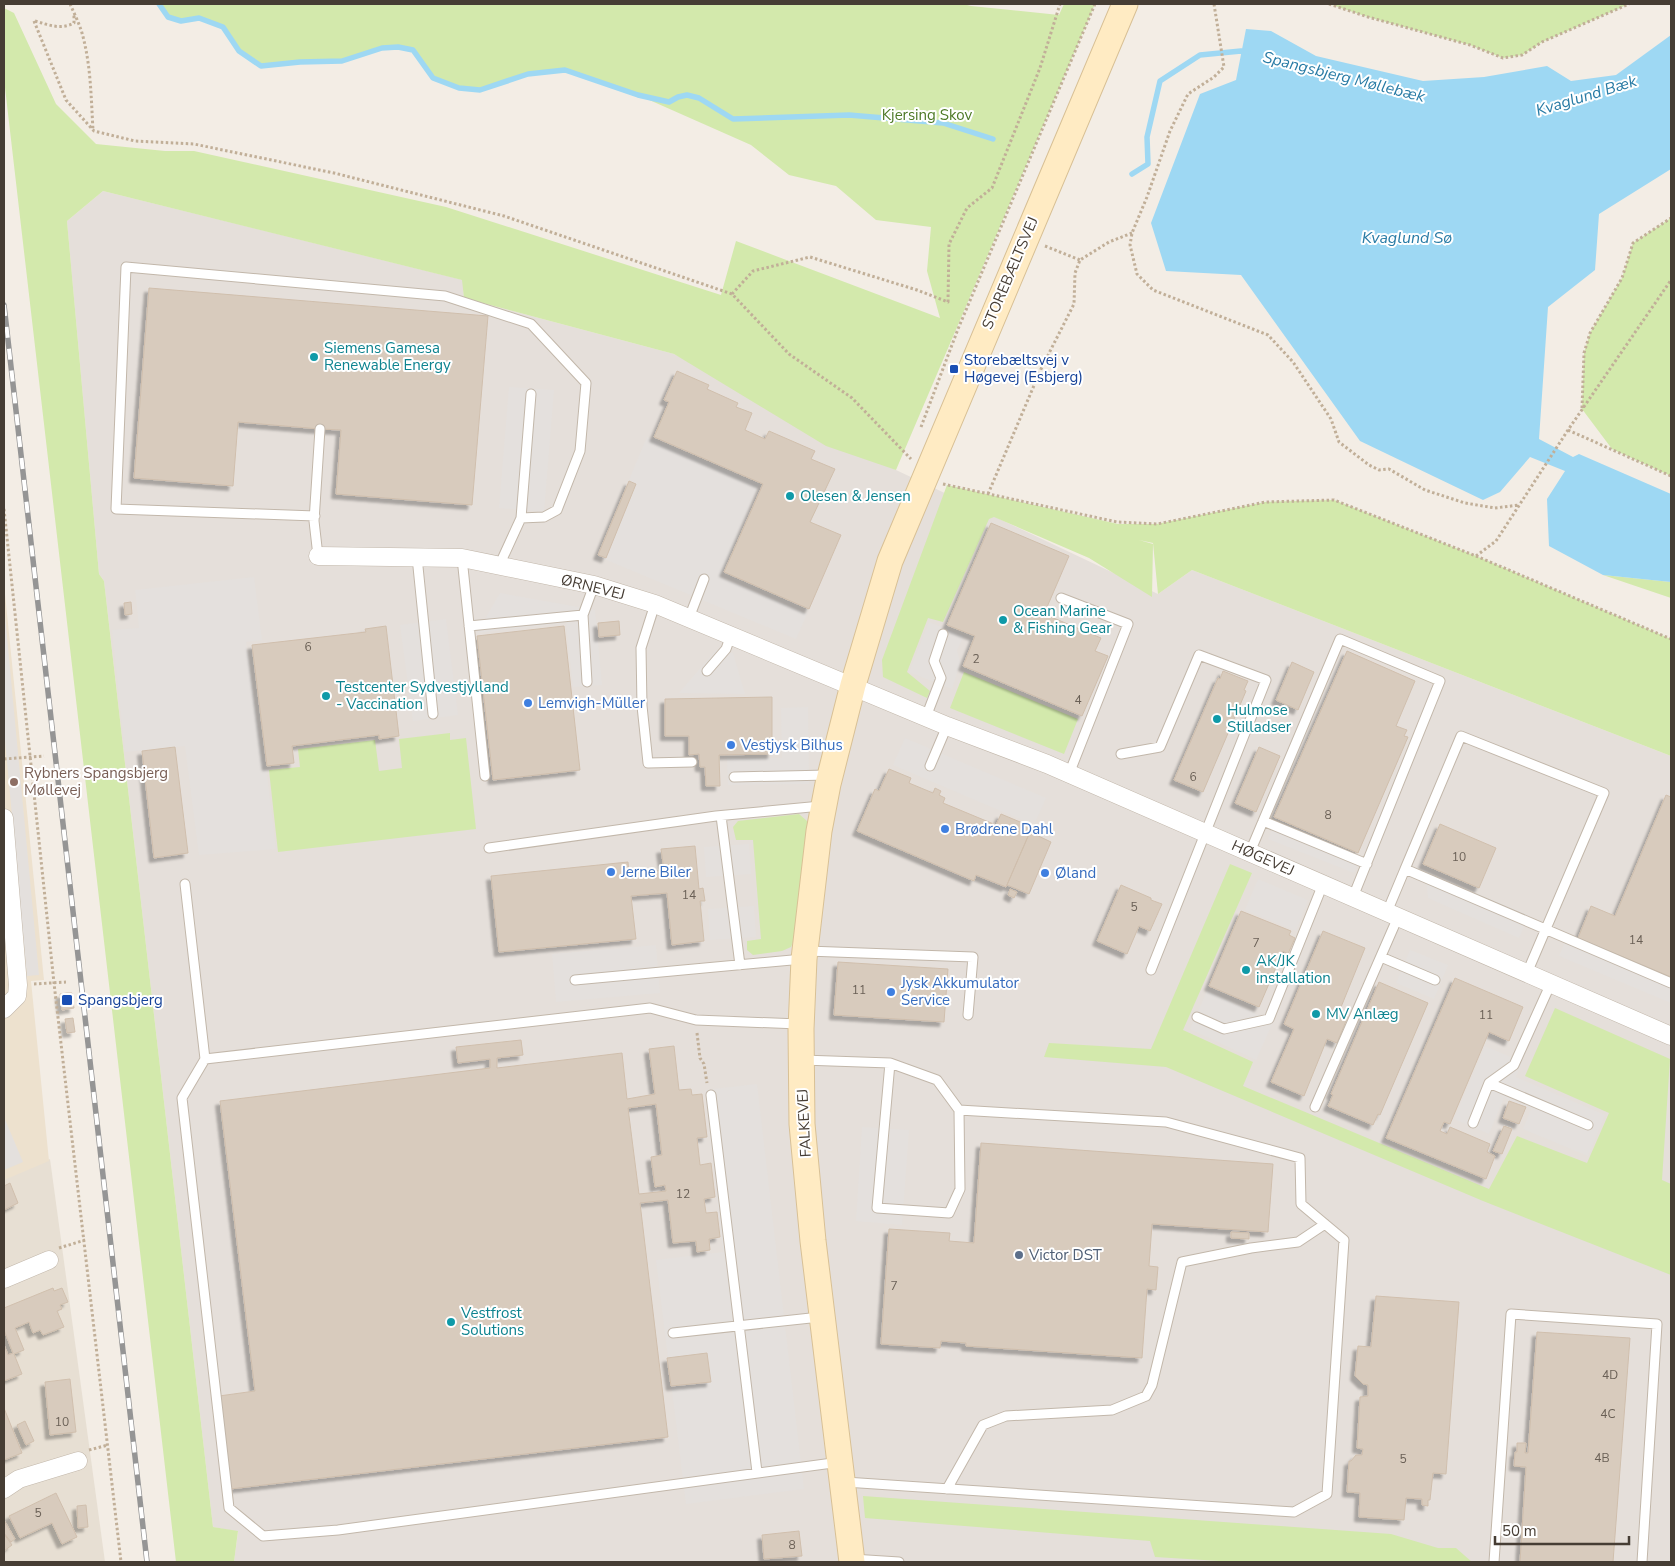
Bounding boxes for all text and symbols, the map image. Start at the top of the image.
water label: Spangsbjerg Møllebæk [1261,46,1428,108]
water label: Kvaglund Bæk [1533,70,1640,122]
park label: Kjersing Skov [882,105,973,125]
street label: STOREBÆLTSVEJ [977,214,1043,332]
water label: Kvaglund Sø [1362,227,1452,249]
place label: Siemens Gamesa Renewable Energy [324,338,451,375]
place label: Storebæltsvej v Høgevej (Esbjerg) [964,350,1083,387]
marker: Siemens Gamesa Renewable Energy [308,351,320,363]
marker: Storebæltsvej v Høgevej (Esbjerg) [948,363,960,375]
place label: Olesen & Jensen [800,486,911,506]
marker: Olesen & Jensen [784,490,796,502]
street label: ØRNEVEJ [559,569,627,605]
place label: Ocean Marine & Fishing Gear [1013,601,1112,638]
marker: Ocean Marine & Fishing Gear [997,614,1009,626]
house number: 6 [304,639,312,655]
house number: 2 [972,651,980,667]
place label: Testcenter Sydvestjylland - Vaccination [336,677,509,714]
marker: Testcenter Sydvestjylland - Vaccination [320,690,332,702]
house number: 4 [1074,692,1082,708]
place label: Lemvigh-Müller [538,693,646,713]
marker: Lemvigh-Müller [522,697,534,709]
place label: Hulmose Stilladser [1227,700,1292,737]
marker: Hulmose Stilladser [1211,713,1223,725]
place label: Vestjysk Bilhus [740,735,843,755]
marker: Vestjysk Bilhus [725,739,737,751]
place label: Rybners Spangsbjerg Møllevej [24,763,168,800]
house number: 6 [1189,769,1197,785]
marker: Rybners Spangsbjerg Møllevej [8,776,20,788]
house number: 8 [1324,807,1332,823]
place label: Brødrene Dahl [955,819,1054,839]
marker: Brødrene Dahl [939,823,951,835]
street label: HØGEVEJ [1229,835,1297,881]
house number: 10 [1452,849,1466,865]
place label: Jerne Biler [620,862,692,882]
place label: Øland [1055,863,1096,883]
marker: Jerne Biler [605,866,617,878]
marker: Øland [1039,867,1051,879]
house number: 14 [682,887,696,903]
house number: 5 [1130,899,1138,915]
house number: 14 [1629,932,1643,948]
house number: 7 [1252,935,1260,951]
place label: AK/JK installation [1256,951,1331,988]
marker: AK/JK installation [1240,964,1252,976]
place label: Jysk Akkumulator Service [900,973,1020,1010]
house number: 11 [852,982,866,998]
marker: Jysk Akkumulator Service [885,986,897,998]
place label: Spangsbjerg [78,990,163,1010]
marker: Spangsbjerg [60,993,74,1007]
place label: MV Anlæg [1326,1004,1399,1024]
house number: 11 [1479,1007,1493,1023]
marker: MV Anlæg [1310,1008,1322,1020]
street label: FALKEVEJ [792,1088,816,1158]
house number: 12 [676,1186,690,1202]
place label: Victor DST [1028,1245,1102,1265]
marker: Victor DST [1013,1249,1025,1261]
house number: 7 [890,1278,898,1294]
place label: Vestfrost Solutions [460,1303,524,1340]
marker: Vestfrost Solutions [445,1316,457,1328]
house number: 4D [1602,1367,1618,1383]
house number: 4C [1600,1406,1616,1422]
house number: 10 [55,1414,69,1430]
house number: 4B [1594,1450,1610,1466]
house number: 5 [1399,1451,1407,1467]
house number: 5 [34,1505,42,1521]
scale bar [1495,1514,1629,1546]
text: 50 m [1502,1521,1537,1541]
house number: 8 [788,1537,796,1553]

